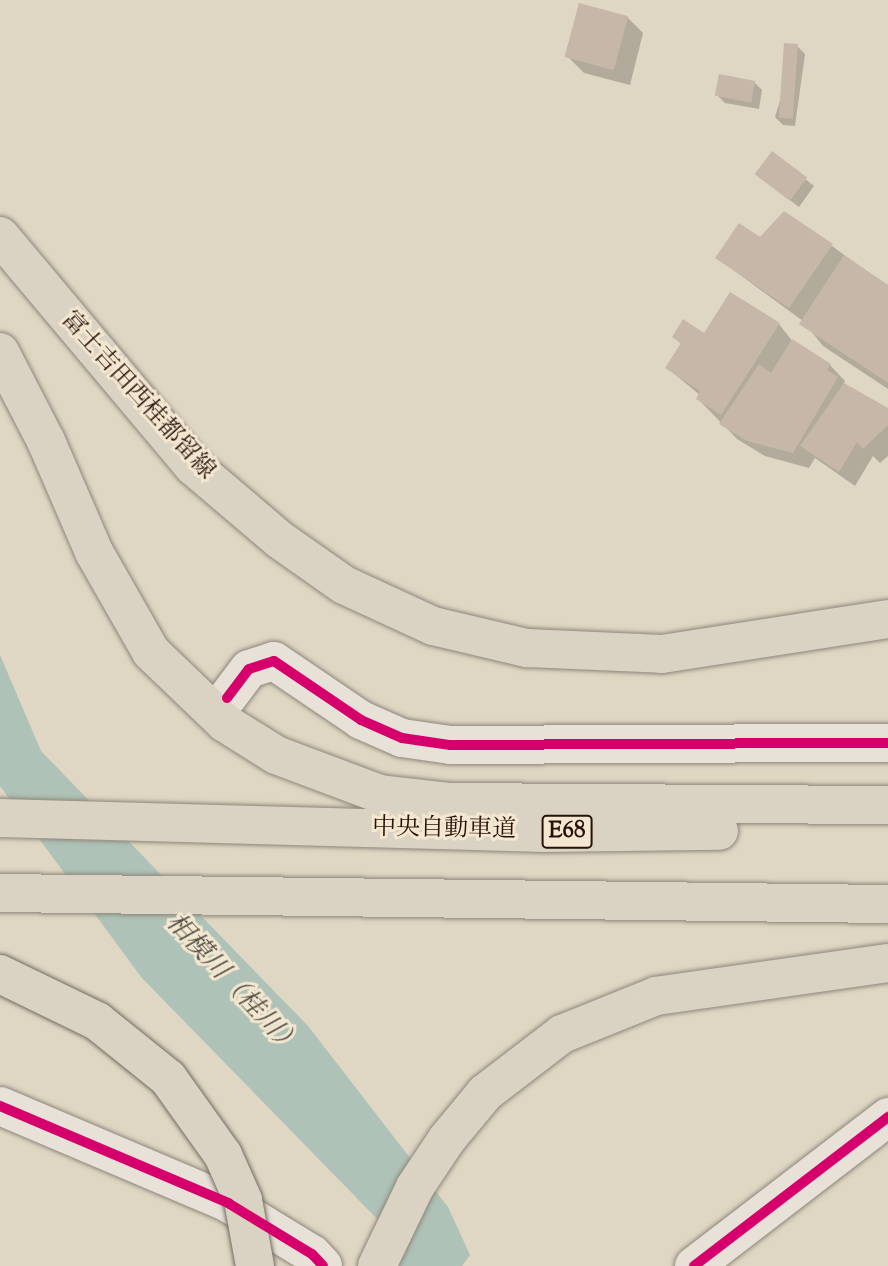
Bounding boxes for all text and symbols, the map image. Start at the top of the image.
street label: 富士吉田西桂都留線 [54,306,220,486]
road number: E68 [541,812,593,852]
street label: 中央自動車道 [372,814,516,846]
water label: 相模川（桂川） [159,908,305,1062]

